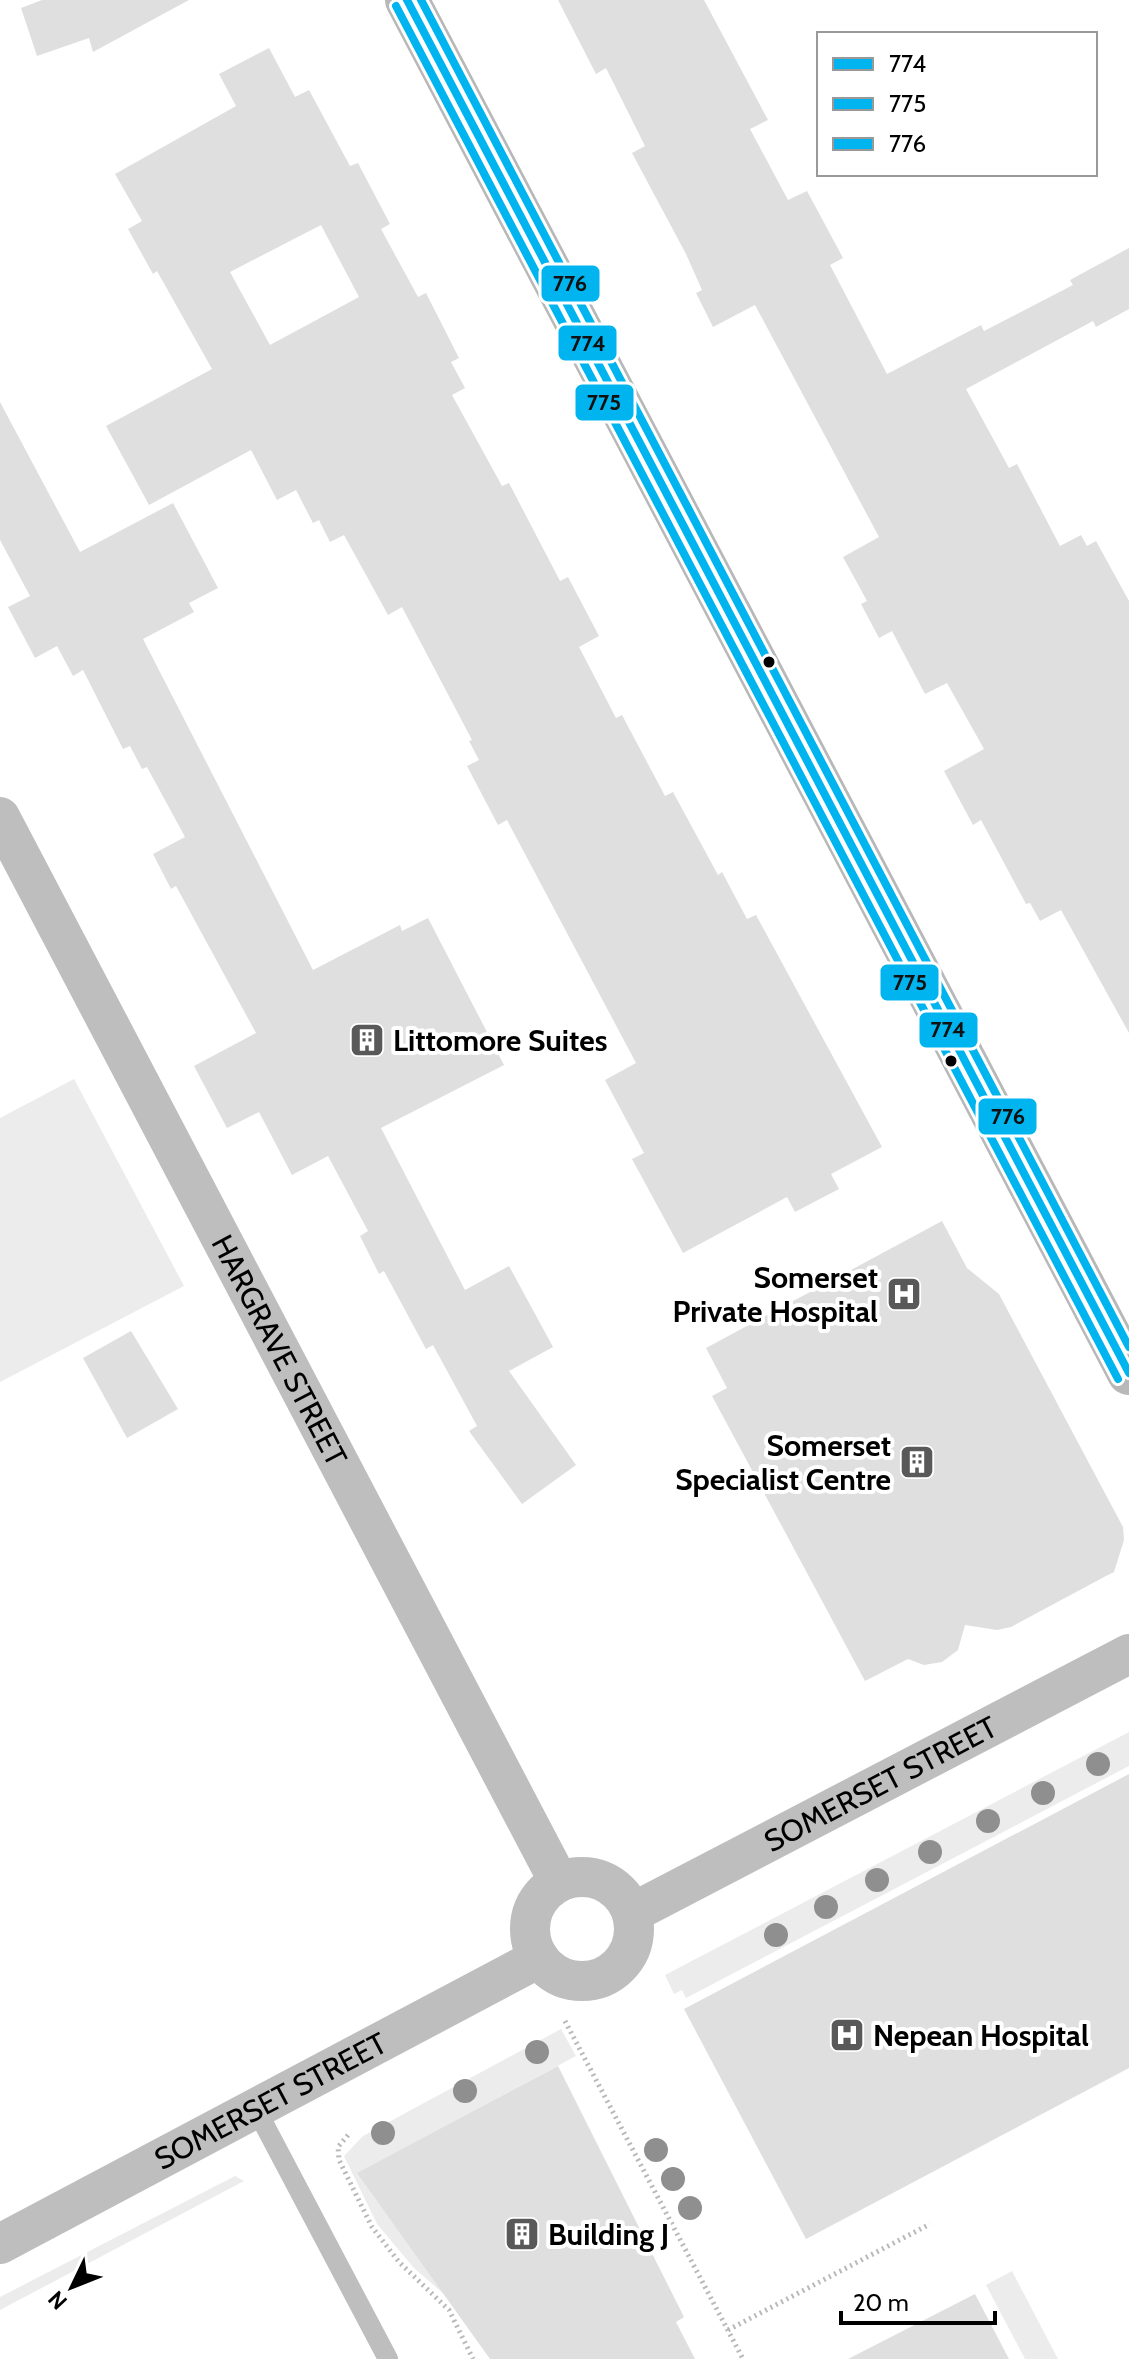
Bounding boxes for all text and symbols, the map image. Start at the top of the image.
legend [817,32,1097,176]
text: 774 [889,49,926,78]
text: 775 [889,89,926,118]
text: 776 [889,129,926,158]
line badge: 776 [540,264,601,303]
text: 776 [553,270,587,297]
line badge: 774 [557,324,618,362]
text: 774 [570,330,606,357]
line badge: 775 [574,383,635,422]
text: 775 [587,389,621,416]
unlabelled marker [761,654,777,670]
line badge: 775 [879,963,940,1002]
text: 775 [893,969,927,996]
line badge: 774 [918,1011,979,1049]
text: 774 [930,1016,966,1043]
building icon: Littomore Suites [348,1021,386,1059]
place label: Littomore Suites [393,1022,607,1059]
unlabelled marker [943,1053,959,1069]
line badge: 776 [977,1097,1038,1136]
text: 776 [991,1103,1025,1130]
street label: HARGRAVE STREET [204,1228,356,1472]
place label: Somerset Private Hospital [673,1259,878,1330]
hospital icon: Somerset Private Hospital [885,1275,923,1313]
place label: Somerset Specialist Centre [675,1427,891,1498]
building icon: Somerset Specialist Centre [898,1443,936,1481]
street label: SOMERSET STREET [758,1708,1003,1859]
hospital icon: Nepean Hospital [828,2016,866,2054]
place label: Nepean Hospital [873,2017,1089,2054]
street label: SOMERSET STREET [148,2024,393,2177]
building icon: Building J [503,2215,541,2253]
place label: Building J [548,2216,669,2253]
north arrow [32,2247,112,2327]
scale bar [841,2275,995,2325]
text: N [43,2285,73,2315]
text: 20 m [853,2288,909,2317]

